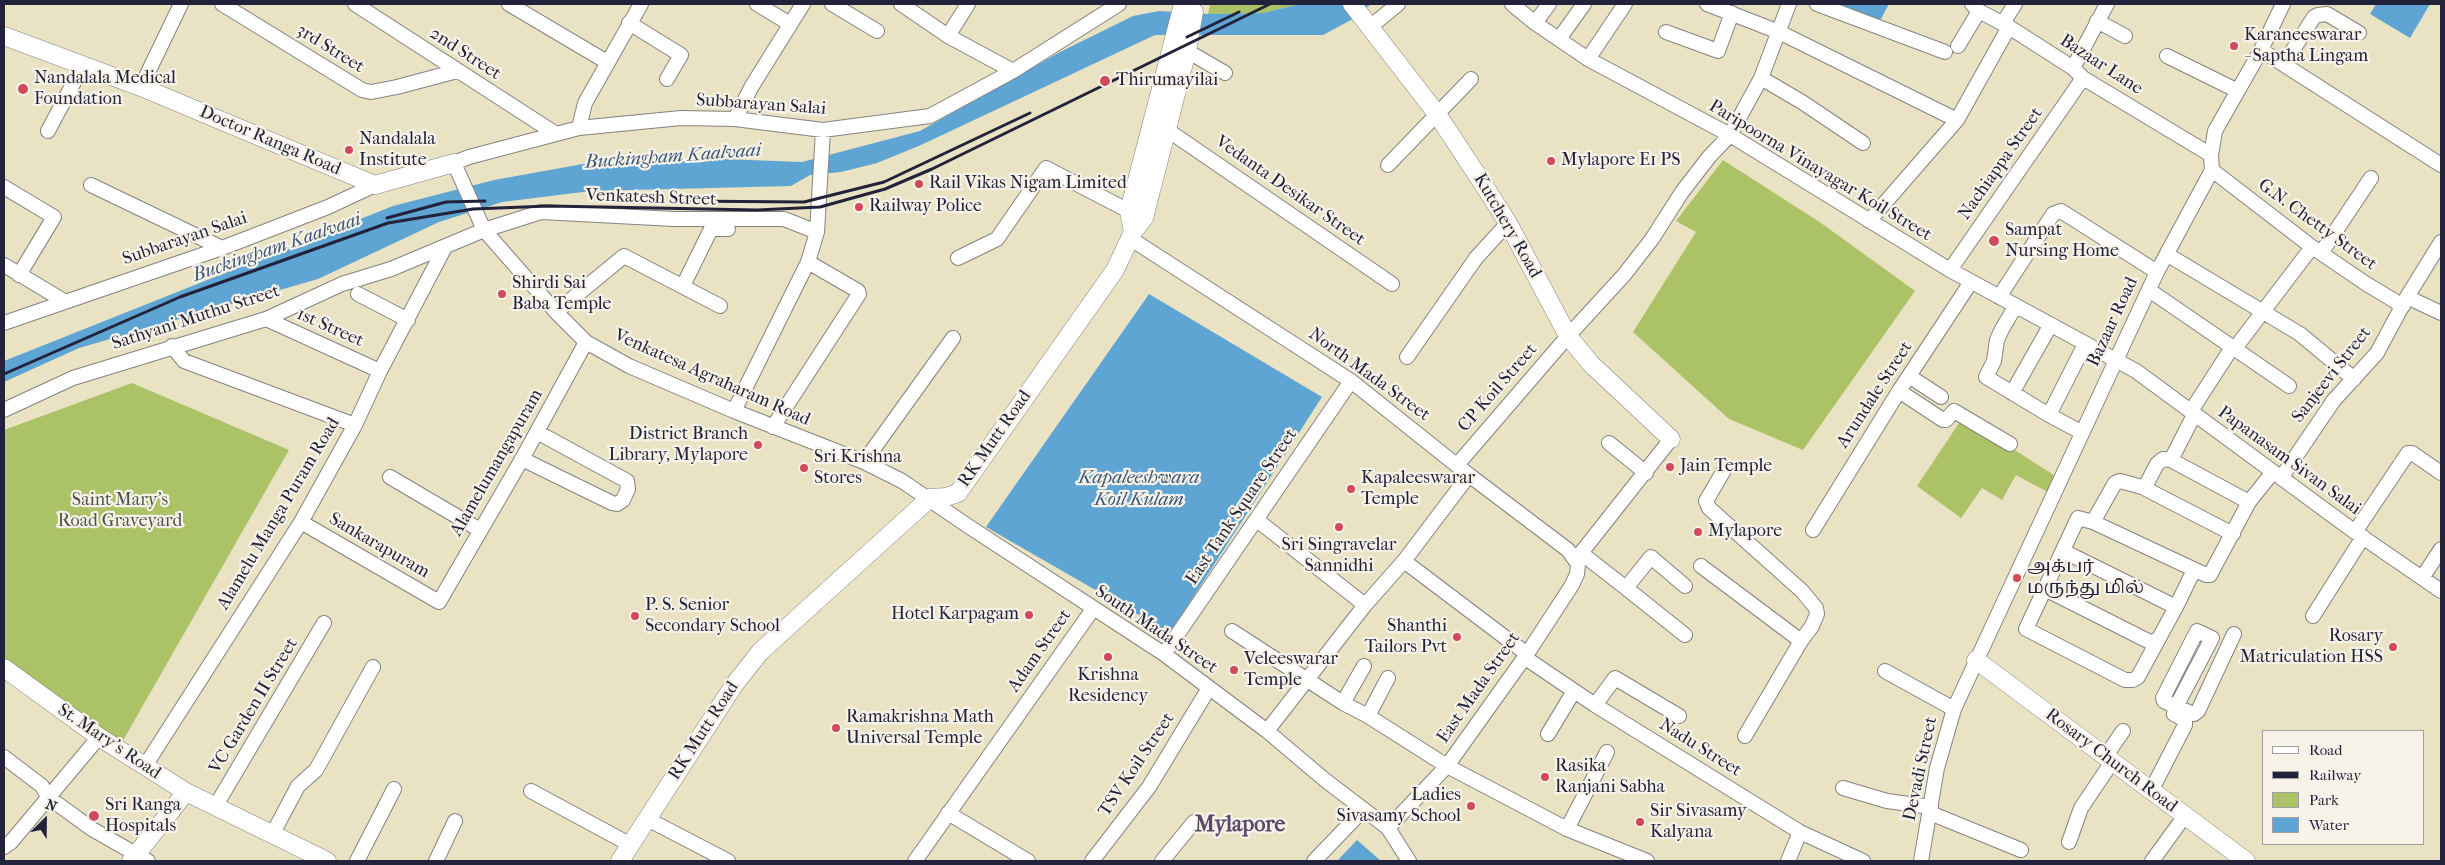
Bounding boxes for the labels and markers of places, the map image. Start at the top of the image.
place label: Karaneeswarar - Saptha Lingam [2244,25,2368,68]
marker: Karaneeswarar - Saptha Lingam [2228,40,2240,52]
place label: Nandalala Medical Foundation [34,68,176,110]
place label: Thirumayilai [1116,70,1218,92]
marker: Thirumayilai [1098,74,1112,88]
marker: Nandalala Medical Foundation [16,82,30,96]
place label: Nandalala Institute [359,129,436,172]
marker: Nandalala Institute [343,144,355,156]
place label: Mylapore E1 PS [1561,150,1680,172]
marker: Mylapore E1 PS [1545,155,1557,167]
place label: Rail Vikas Nigam Limited [929,173,1127,195]
marker: Rail Vikas Nigam Limited [913,178,925,190]
place label: Railway Police [869,196,982,218]
marker: Railway Police [853,201,865,213]
place label: Sampat Nursing Home [2005,220,2119,262]
marker: Sampat Nursing Home [1987,234,2001,248]
place label: Shirdi Sai Baba Temple [512,273,611,316]
marker: Shirdi Sai Baba Temple [496,288,508,300]
place label: District Branch Library, Mylapore [608,424,748,466]
marker: District Branch Library, Mylapore [752,439,764,451]
place label: Sri Krishna Stores [814,447,902,489]
place label: Jain Temple [1680,456,1772,478]
marker: Jain Temple [1664,461,1676,473]
marker: Sri Krishna Stores [798,462,810,474]
place label: Kapaleeswarar Temple [1361,468,1475,510]
marker: Kapaleeswarar Temple [1345,483,1357,495]
marker: Sri Singravelar Sannidhi [1333,521,1345,533]
place label: Mylapore [1708,521,1782,543]
marker: Mylapore [1692,526,1704,538]
place label: Sri Singravelar Sannidhi [1282,535,1396,578]
place label: அக்பர் மருந்து மில் [2027,557,2144,600]
marker: அக்பர் மருந்து மில் [2011,572,2023,584]
place label: P. S. Senior Secondary School [645,595,780,638]
place label: Hotel Karpagam [891,604,1019,626]
marker: Hotel Karpagam [1023,609,1035,621]
marker: P. S. Senior Secondary School [629,610,641,622]
place label: Shanthi Tailors Pvt [1364,616,1447,659]
place label: Rosary Matriculation HSS [2240,626,2383,669]
marker: Shanthi Tailors Pvt [1451,631,1463,643]
marker: Rosary Matriculation HSS [2387,641,2399,653]
place label: Veleeswarar Temple [1244,649,1338,692]
marker: Krishna Residency [1102,651,1114,663]
marker: Veleeswarar Temple [1228,664,1240,676]
place label: Krishna Residency [1068,665,1148,708]
place label: Ramakrishna Math Universal Temple [846,707,994,750]
marker: Ramakrishna Math Universal Temple [830,722,842,734]
place label: Rasika Ranjani Sabha [1555,756,1665,799]
marker: Rasika Ranjani Sabha [1539,771,1551,783]
place label: Ladies Sivasamy School [1336,785,1461,828]
place label: Sri Ranga Hospitals [105,795,181,838]
marker: Ladies Sivasamy School [1465,800,1477,812]
place label: Sir Sivasamy Kalyana [1650,801,1746,844]
marker: Sri Ranga Hospitals [87,809,101,823]
marker: Sir Sivasamy Kalyana [1634,816,1646,828]

